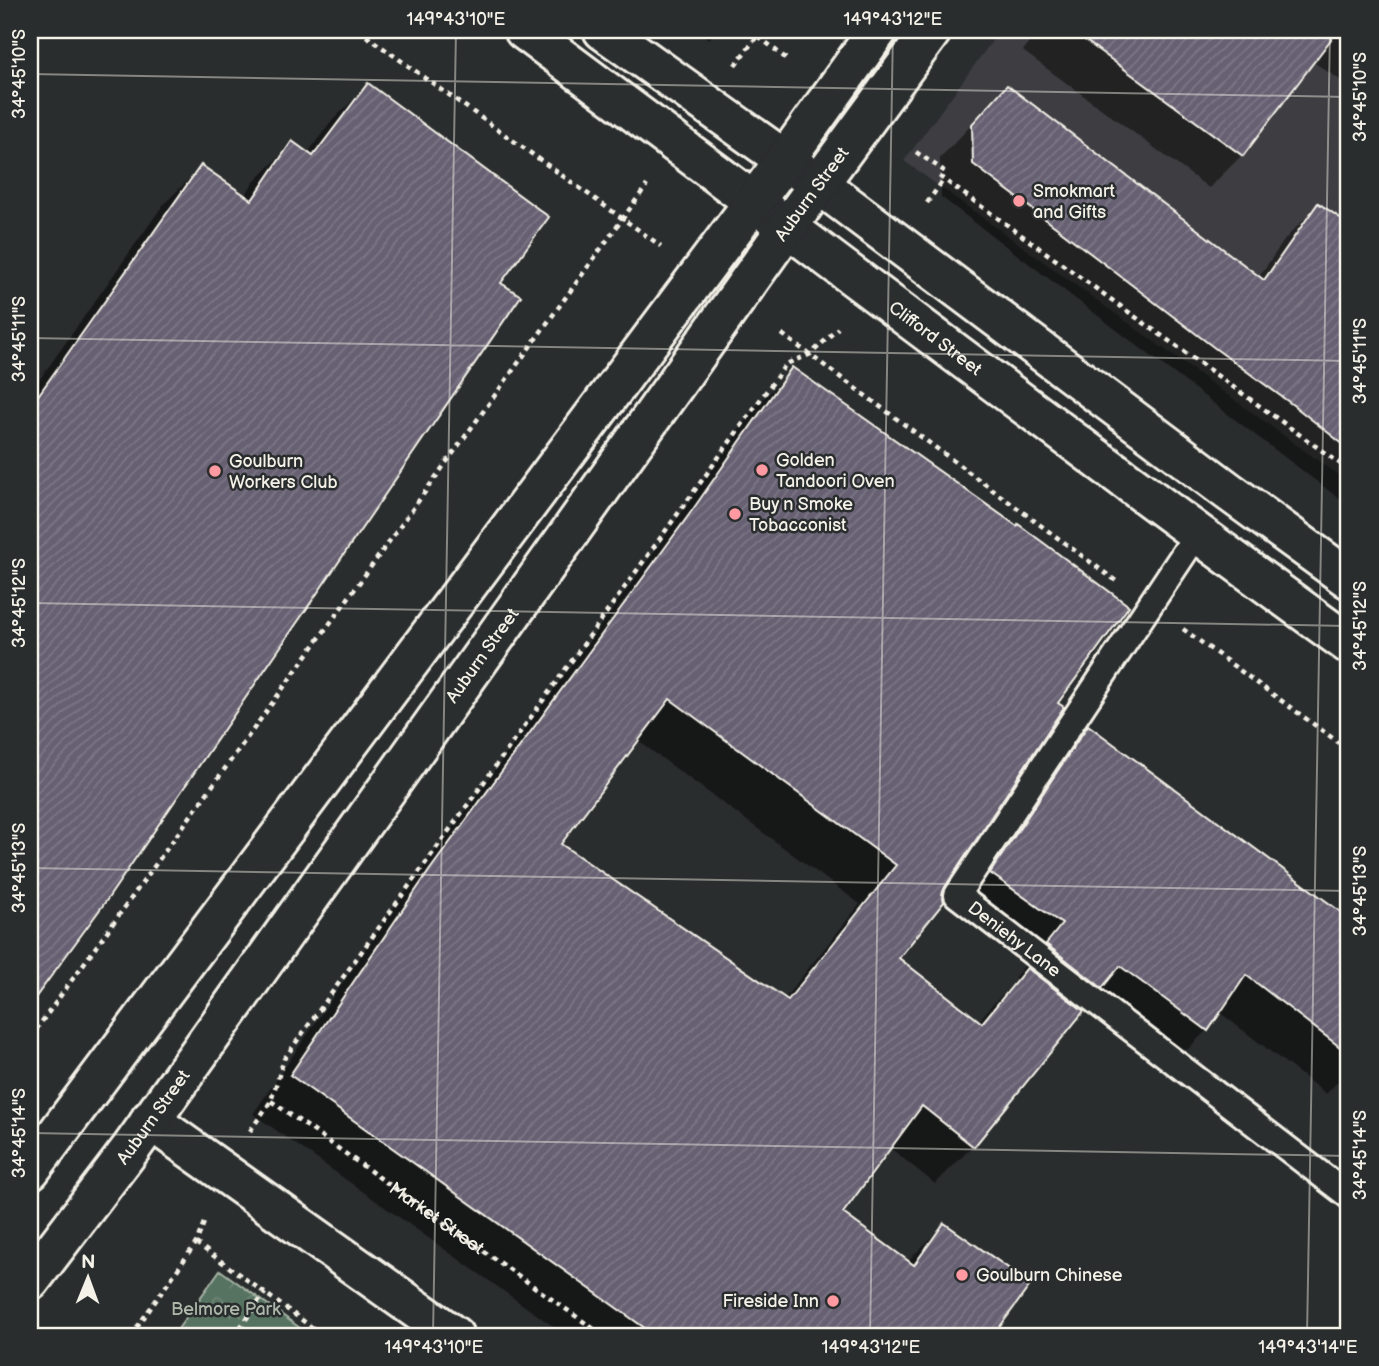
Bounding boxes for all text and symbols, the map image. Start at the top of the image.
text: 149°43'10"E [407,9,506,30]
text: 149°43'12"E [844,9,943,30]
text: 34°45'10"S [9,29,30,119]
text: 34°45'10"S [1350,52,1371,142]
street label: Auburn Street [770,142,853,245]
place label: Smokmart and Gifts [1033,181,1116,223]
marker: Smokmart and Gifts [1011,193,1027,209]
text: 34°45'11"S [9,296,30,382]
street label: Clifford Street [885,296,986,380]
text: 34°45'11"S [1350,318,1371,404]
place label: Golden Tandoori Oven [776,450,895,492]
place label: Goulburn Workers Club [229,451,338,493]
marker: Golden Tandoori Oven [754,462,770,478]
marker: Goulburn Workers Club [207,463,223,479]
place label: Buy n Smoke Tobacconist [749,494,853,536]
marker: Buy n Smoke Tobacconist [727,506,743,522]
text: 34°45'12"S [9,558,30,648]
text: 34°45'12"S [1350,581,1371,671]
street label: Auburn Street [441,603,523,707]
text: 34°45'13"S [9,823,30,913]
text: 34°45'13"S [1350,846,1371,936]
street label: Deniehy Lane [964,897,1065,982]
street label: Auburn Street [112,1065,194,1169]
text: 34°45'14"S [9,1088,30,1178]
text: 34°45'14"S [1350,1110,1371,1200]
street label: Market Street [385,1177,489,1259]
north arrow [52,1244,122,1314]
text: N [81,1251,96,1274]
place label: Goulburn Chinese [976,1265,1123,1286]
marker: Goulburn Chinese [954,1267,970,1283]
place label: Fireside Inn [722,1291,819,1312]
marker: Fireside Inn [825,1293,841,1309]
park label: Belmore Park [171,1299,281,1320]
text: 149°43'10"E [385,1337,484,1358]
text: 149°43'12"E [822,1337,921,1358]
text: 149°43'14"E [1258,1337,1358,1358]

